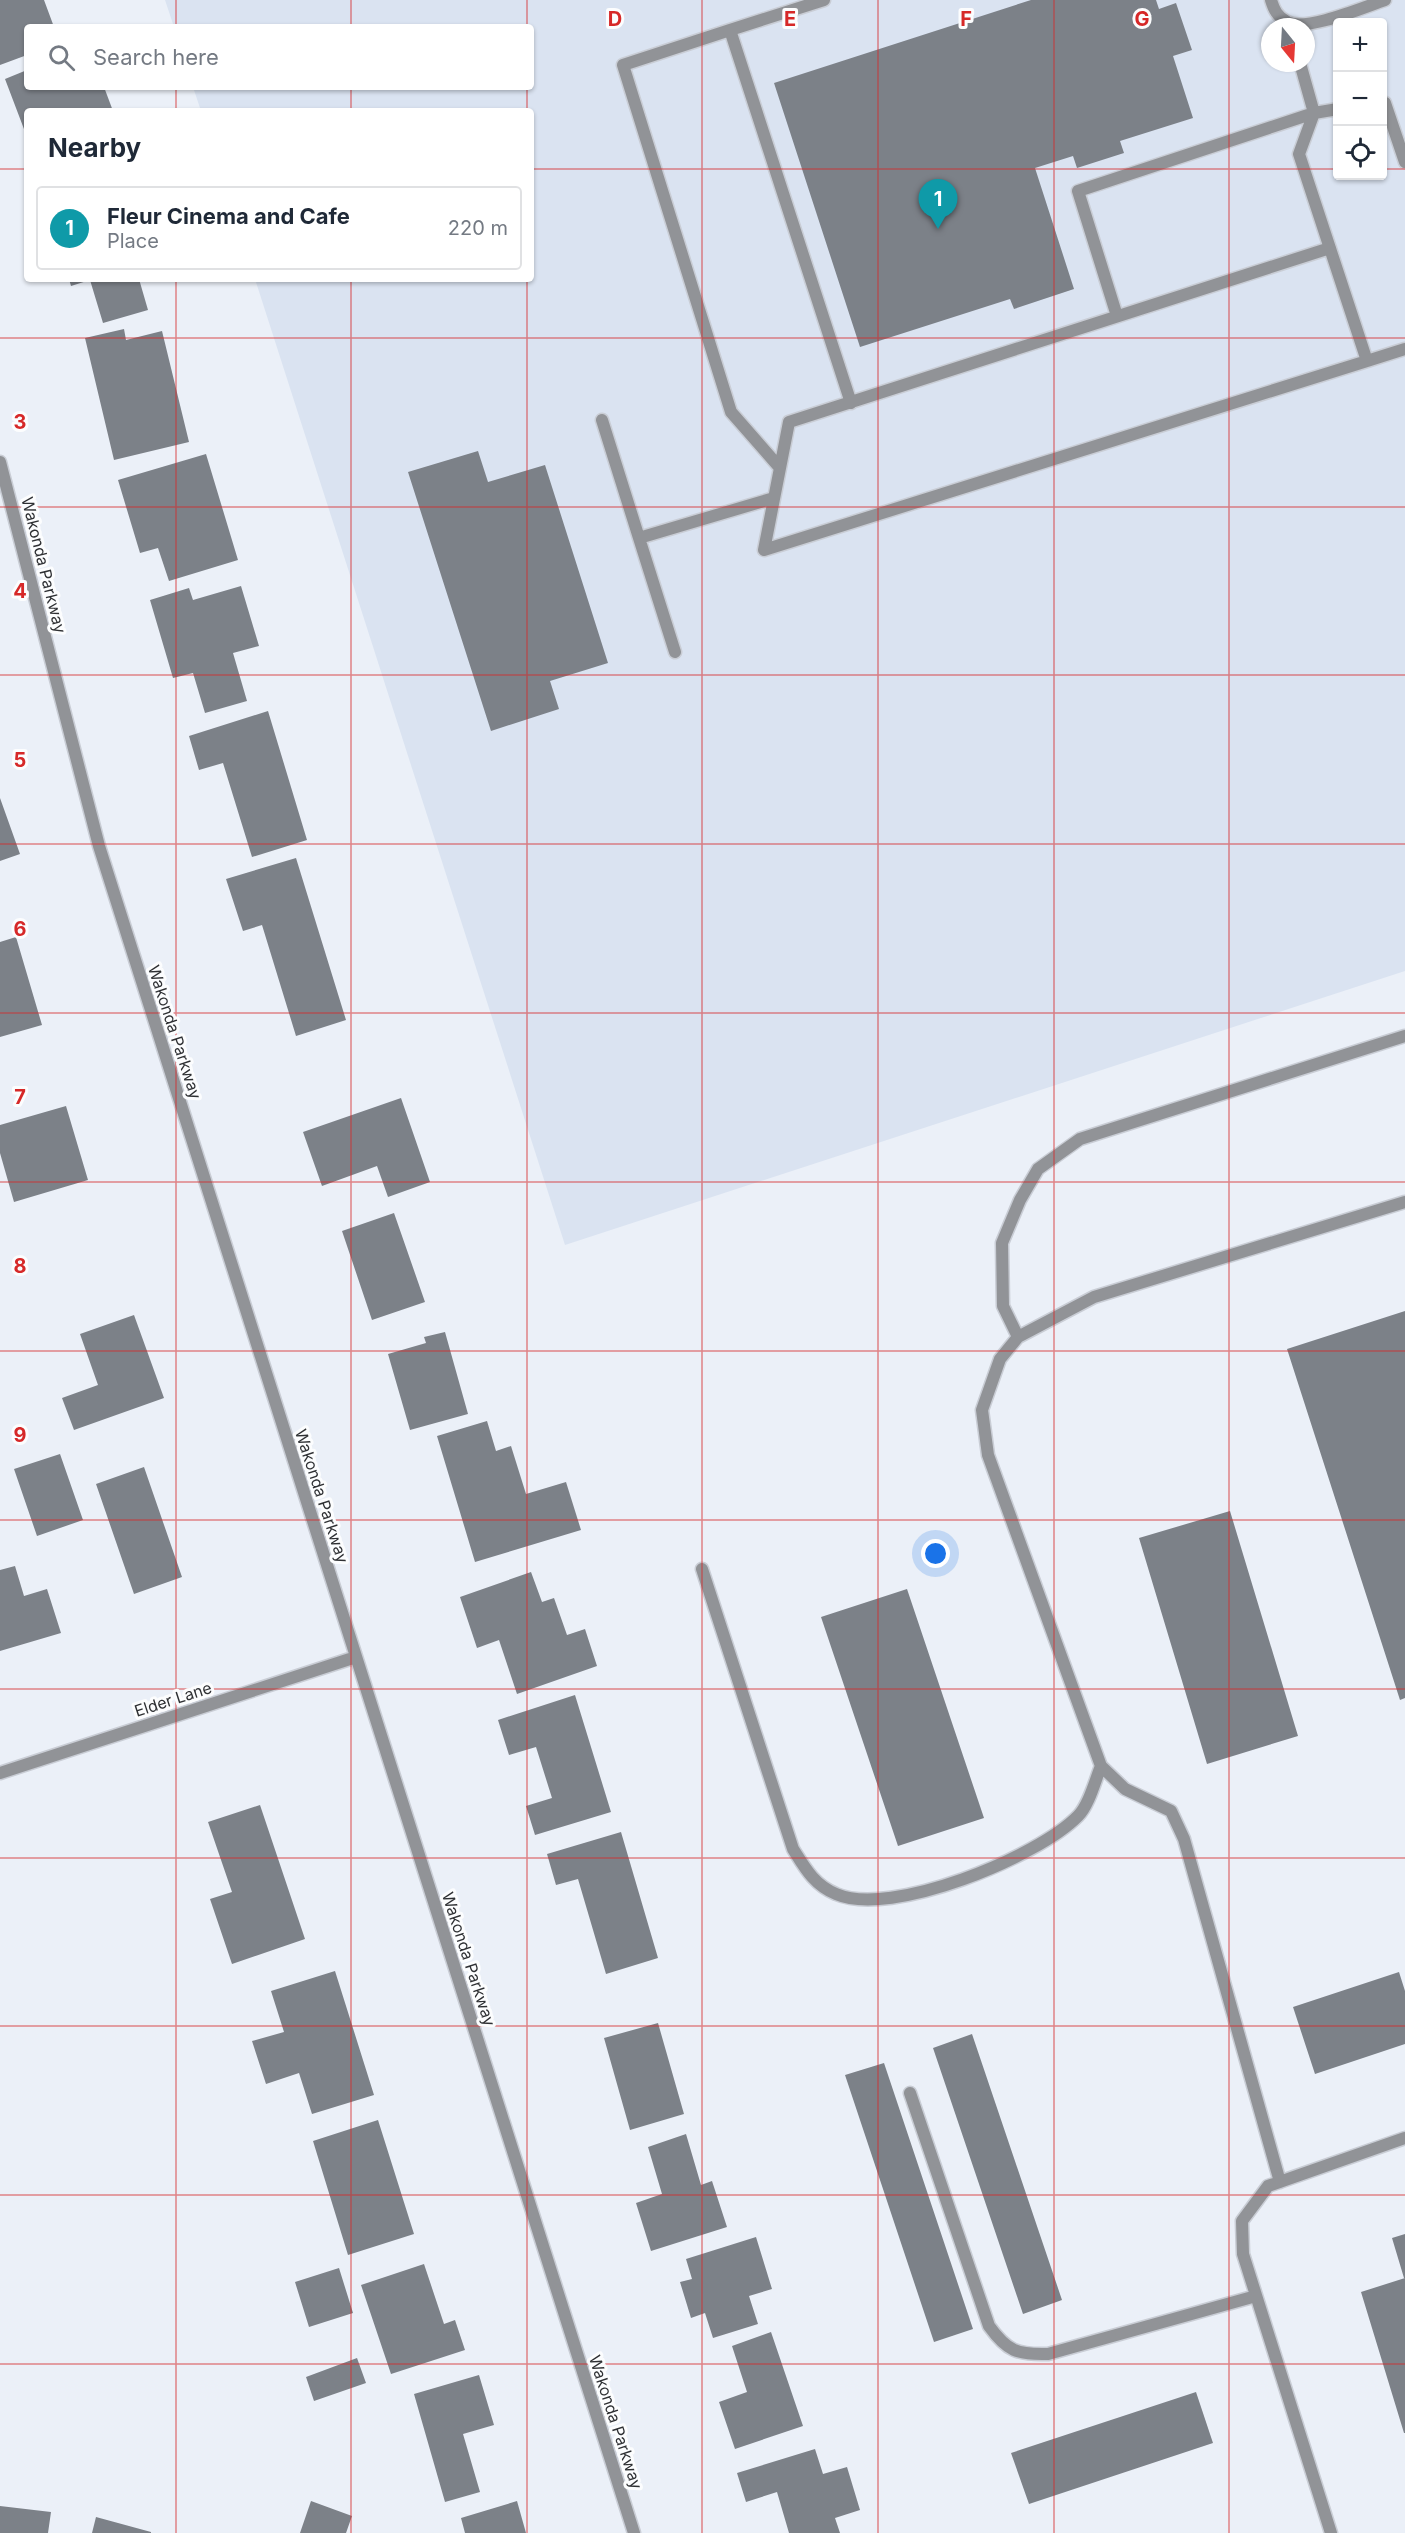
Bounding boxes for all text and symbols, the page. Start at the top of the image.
text: D [608,7,622,31]
text: E [784,7,796,31]
text: F [960,7,972,31]
text: G [1134,7,1150,31]
north arrow [1261,18,1315,72]
map controls [1333,18,1387,180]
button: + [1333,18,1387,72]
search box [24,24,534,90]
icon: search [45,41,78,74]
text: Search here [93,44,219,70]
button: − [1333,72,1387,126]
button: locate [1333,126,1387,180]
text: Nearby [48,132,141,163]
pin: 1 [918,180,958,229]
text: Fleur Cinema and Cafe [107,203,350,229]
text: 1 [65,216,74,240]
text: 220 m [448,216,508,240]
text: Place [107,229,159,253]
text: 3 [14,410,26,434]
street label: Wakonda Parkway [17,495,71,635]
text: 4 [13,579,27,603]
text: 5 [14,748,26,772]
text: 6 [14,917,27,941]
street label: Wakonda Parkway [144,962,206,1102]
text: 7 [14,1085,26,1109]
text: 8 [13,1254,27,1278]
text: 9 [14,1423,27,1447]
street label: Wakonda Parkway [291,1426,353,1566]
your location [921,1539,950,1568]
street label: Elder Lane [132,1677,214,1721]
street label: Wakonda Parkway [438,1889,500,2029]
street label: Wakonda Parkway [585,2352,647,2492]

